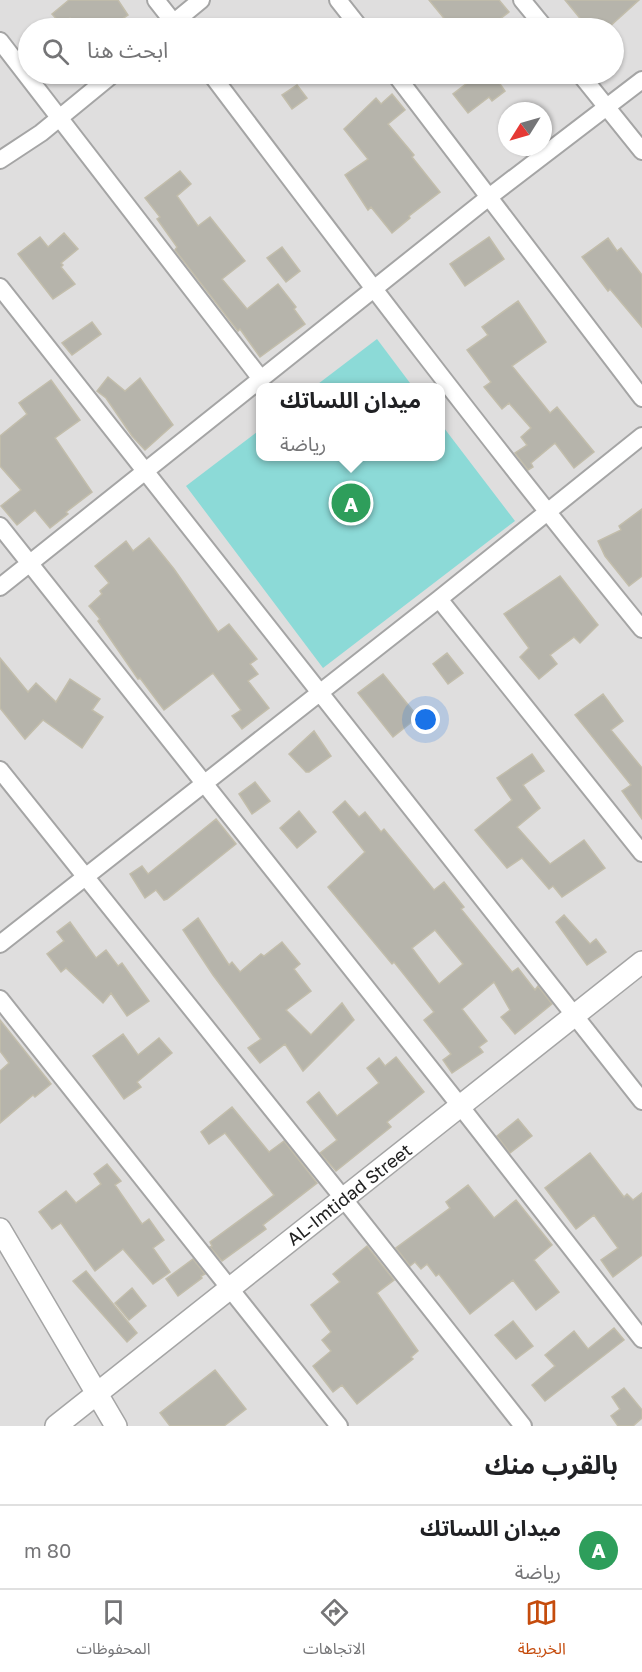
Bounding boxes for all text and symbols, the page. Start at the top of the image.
search box [18,18,624,84]
icon: search [39,35,72,68]
text: ابحث هنا [87,36,168,63]
north arrow [498,102,552,156]
popup [256,383,445,461]
text: ميدان اللساتك [280,386,421,413]
text: رياضة [280,431,326,455]
pin: A [332,480,370,526]
your location [411,705,440,734]
street label: AL-Imtidad Street [282,1138,416,1250]
text: بالقرب منك [485,1449,618,1480]
text: ميدان اللساتك [420,1514,561,1541]
text: 80 m [24,1538,71,1562]
text: A [591,1538,606,1562]
text: رياضة [515,1559,561,1583]
tab: المحفوظات [76,1596,150,1666]
tab: الاتجاهات [303,1596,365,1666]
tab: الخريطة [518,1596,566,1666]

